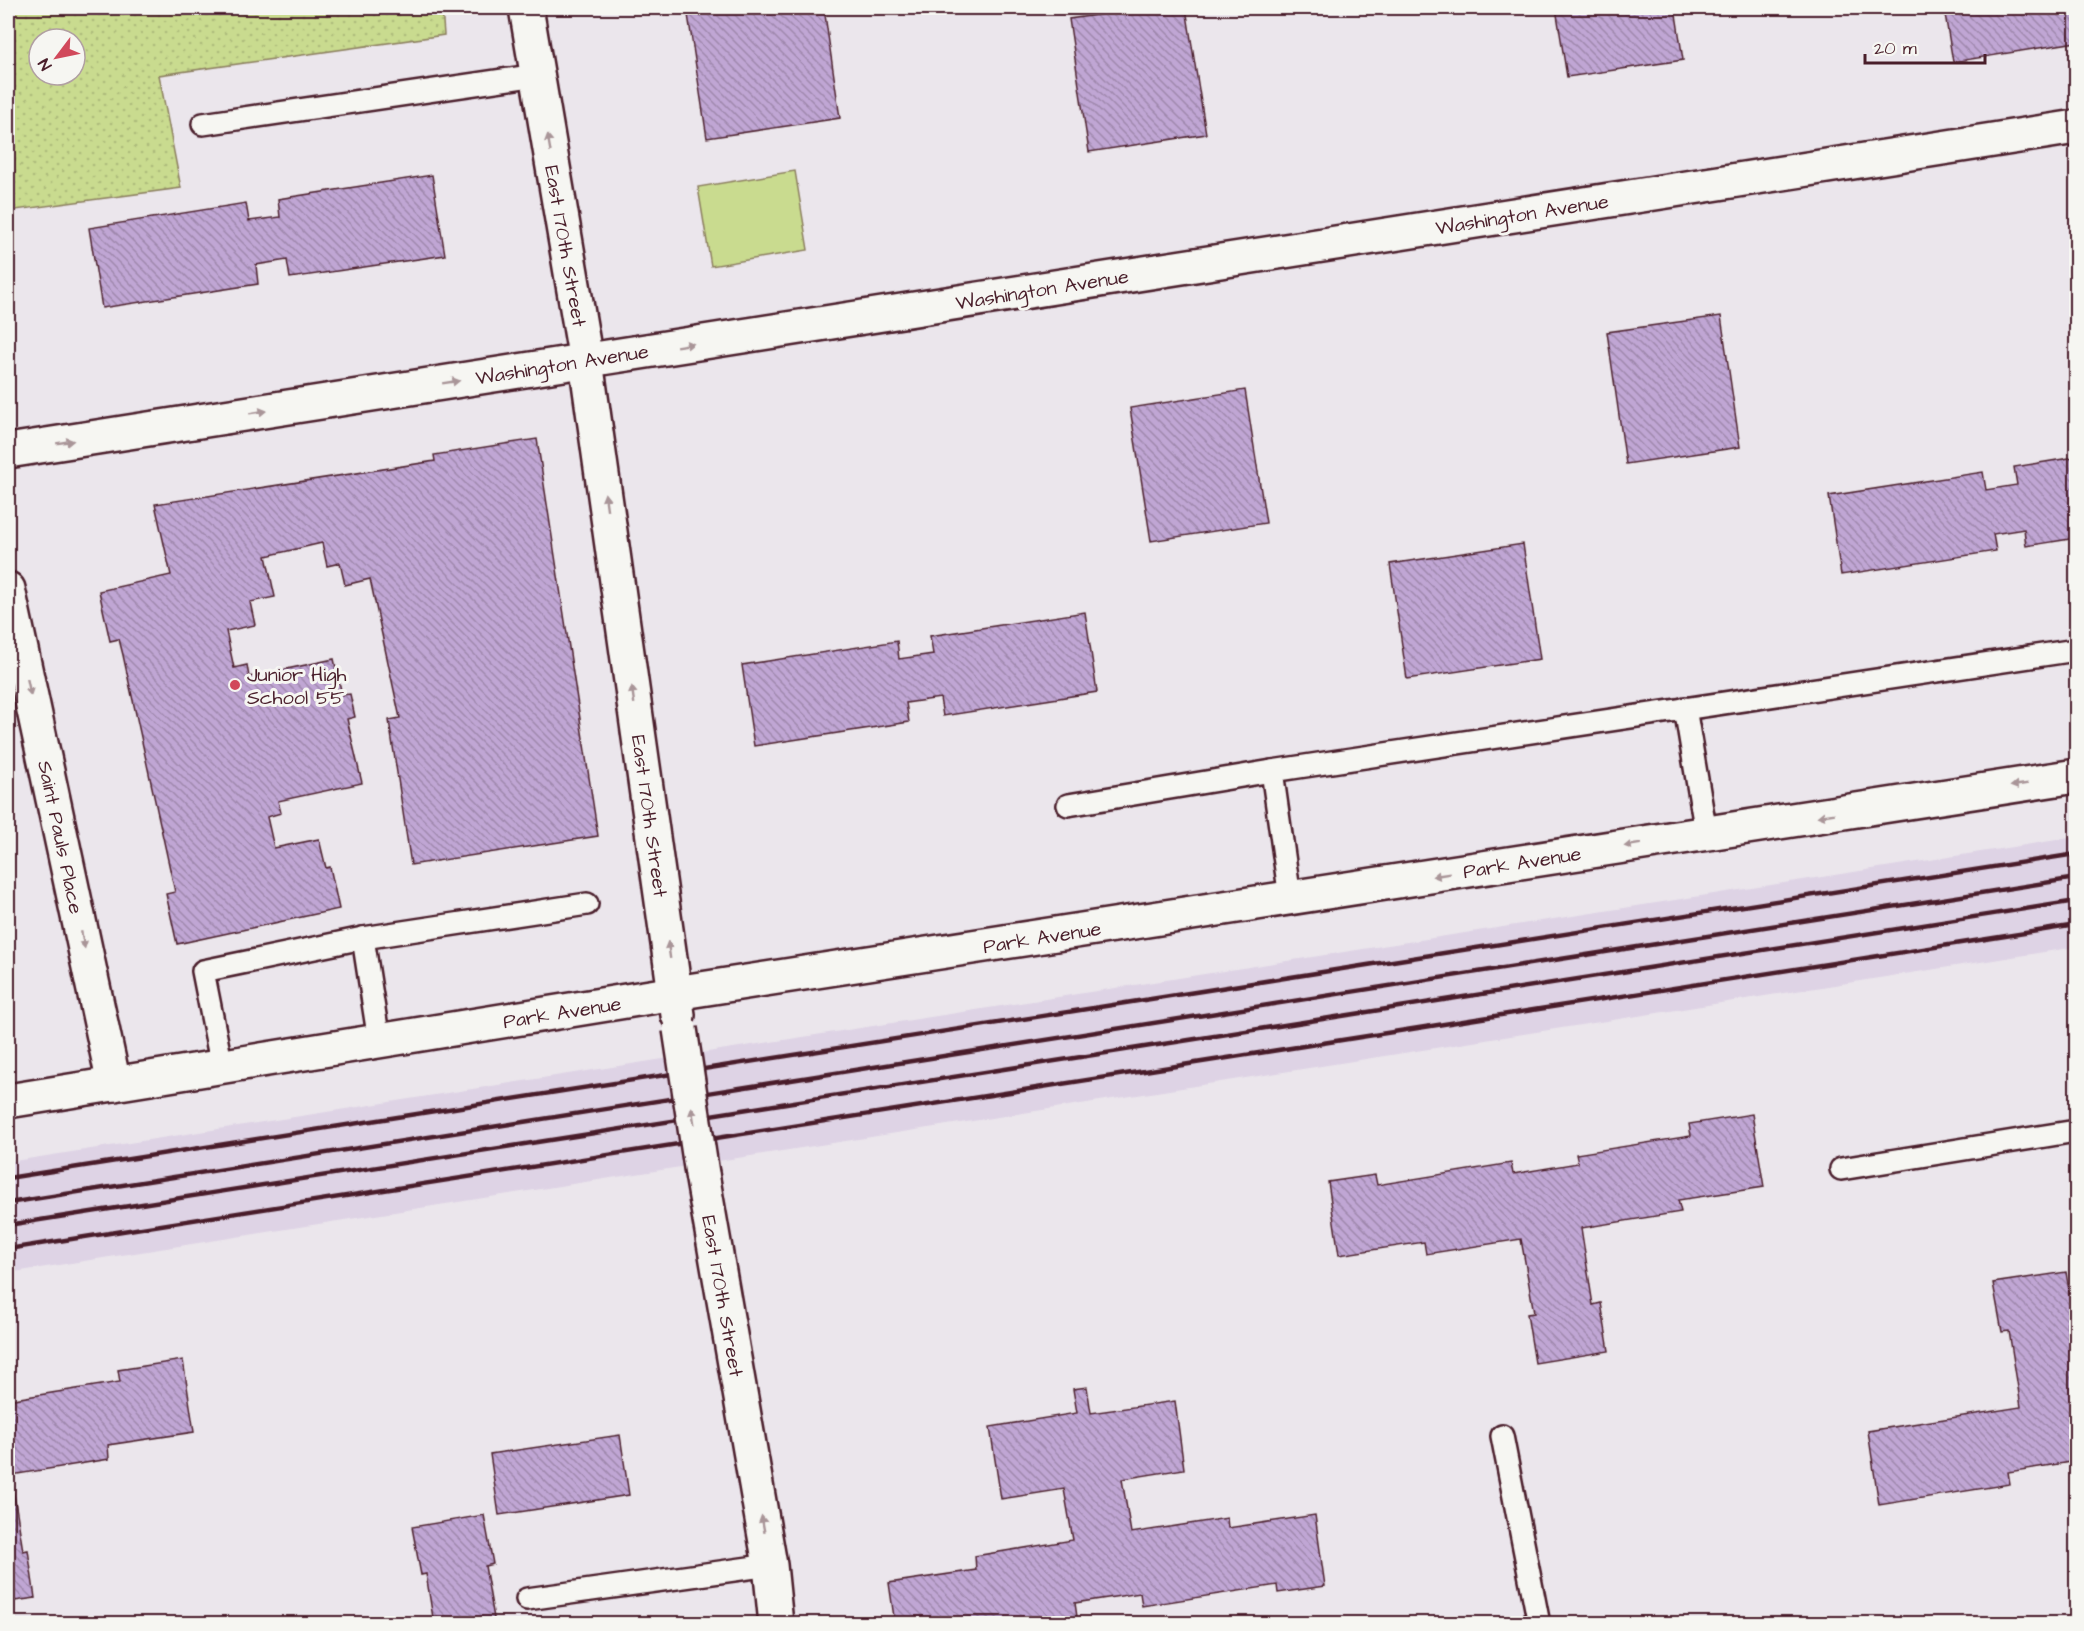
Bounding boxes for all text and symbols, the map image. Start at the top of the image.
north arrow [27,27,87,87]
scale bar [1865,27,1985,65]
text: 20 m [1874,36,1917,61]
text: N [33,54,57,75]
one-way arrow [544,134,553,153]
street label: East 170th Street [537,163,593,329]
street label: Washington Avenue [1434,187,1611,243]
street label: Washington Avenue [954,262,1131,318]
street label: Washington Avenue [474,337,651,393]
one-way arrow [675,340,694,349]
one-way arrow [441,377,460,386]
one-way arrow [249,407,268,416]
one-way arrow [56,437,75,446]
one-way arrow [601,492,610,511]
place label: Junior High School 55 [247,661,347,712]
one-way arrow [24,678,34,697]
marker: Junior High School 55 [228,678,242,692]
one-way arrow [629,685,638,704]
street label: East 170th Street [624,733,674,899]
street label: Saint Pauls Place [30,758,90,917]
one-way arrow [2009,781,2028,790]
one-way arrow [1816,810,1835,819]
street label: Park Avenue [1461,840,1583,886]
one-way arrow [1624,840,1643,849]
one-way arrow [1431,870,1450,879]
street label: Park Avenue [981,915,1103,961]
one-way arrow [79,930,88,949]
one-way arrow [665,941,674,960]
street label: Park Avenue [501,990,623,1036]
one-way arrow [689,1107,698,1126]
street label: East 170th Street [694,1213,750,1379]
one-way arrow [758,1514,767,1533]

